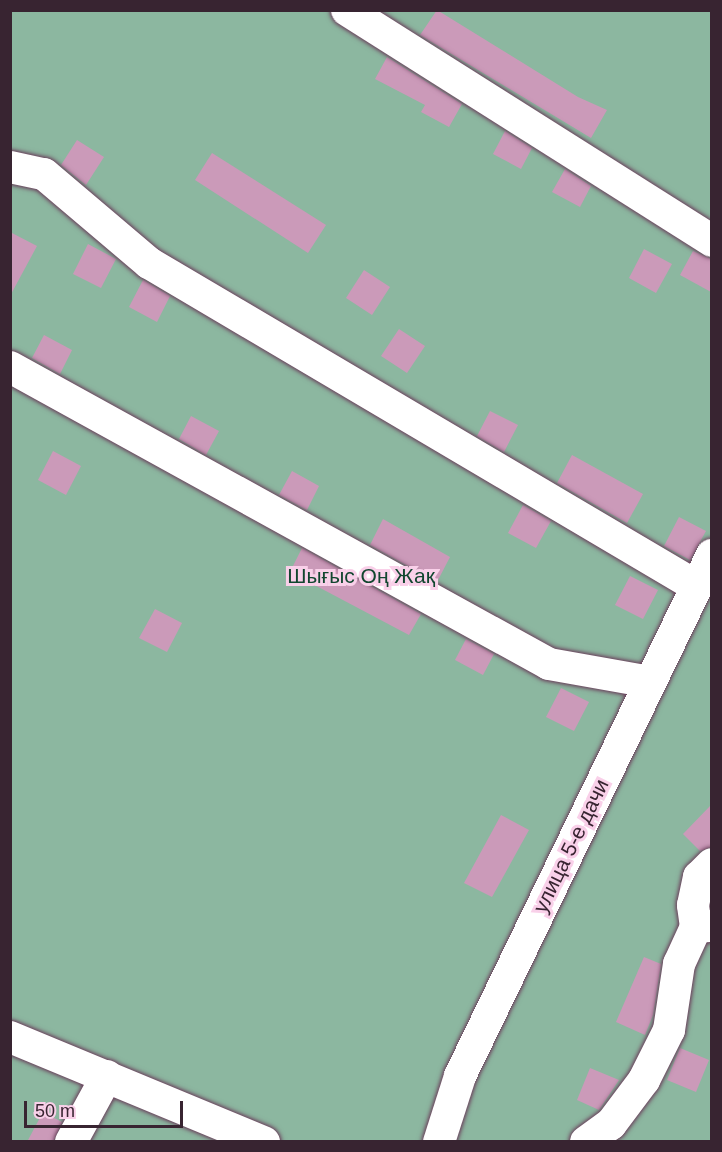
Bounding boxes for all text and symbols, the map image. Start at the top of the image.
park label: Шығыс Оң Жақ [287,563,435,589]
street label: улица 5-е дачи [528,775,614,917]
scale bar [27,1089,186,1127]
text: 50 m [35,1101,75,1121]

